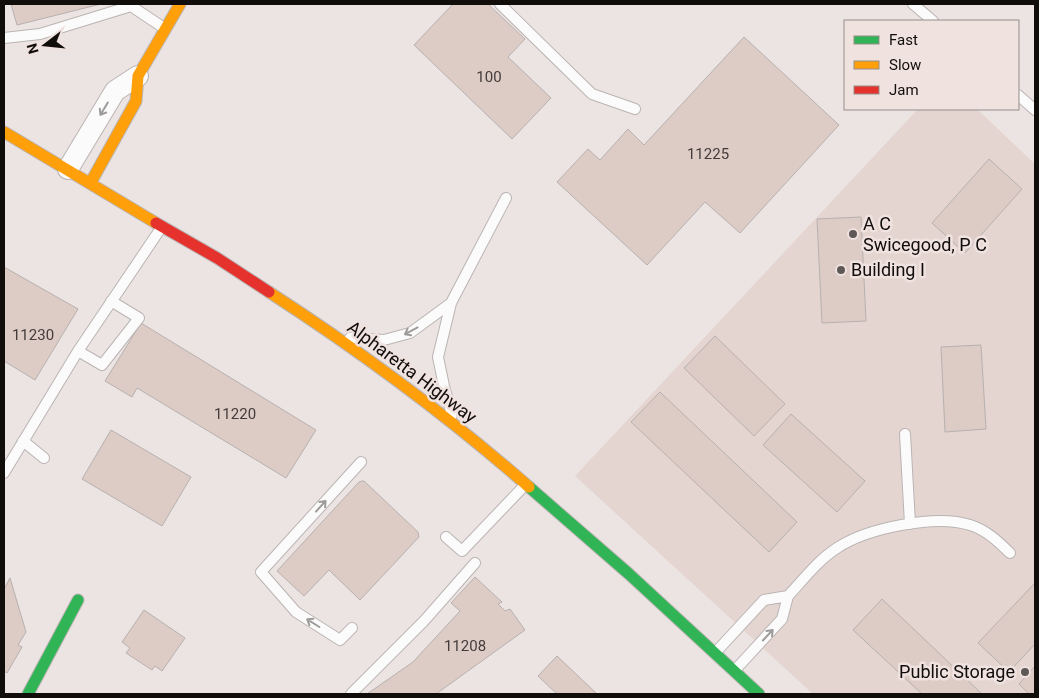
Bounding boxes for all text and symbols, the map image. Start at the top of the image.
north arrow [20,20,70,70]
legend [844,20,1019,110]
text: Fast [889,31,918,49]
text: N [23,42,42,56]
text: Slow [889,56,921,74]
house number: 100 [476,68,502,86]
text: Jam [889,81,919,99]
one-way arrow [99,102,109,116]
house number: 11225 [687,145,729,163]
place label: A C Swicegood, P C [863,213,987,255]
marker: A C Swicegood, P C [847,228,859,240]
place label: Building I [851,259,925,280]
marker: Building I [835,264,847,276]
street label: Alpharetta Highway [344,316,481,427]
house number: 11230 [12,326,54,344]
one-way arrow [403,326,418,336]
house number: 11220 [214,405,256,423]
one-way arrow [315,500,327,513]
one-way arrow [307,618,321,628]
one-way arrow [762,628,773,641]
house number: 11208 [444,637,486,655]
place label: Public Storage [899,661,1015,682]
marker: Public Storage [1019,666,1031,678]

